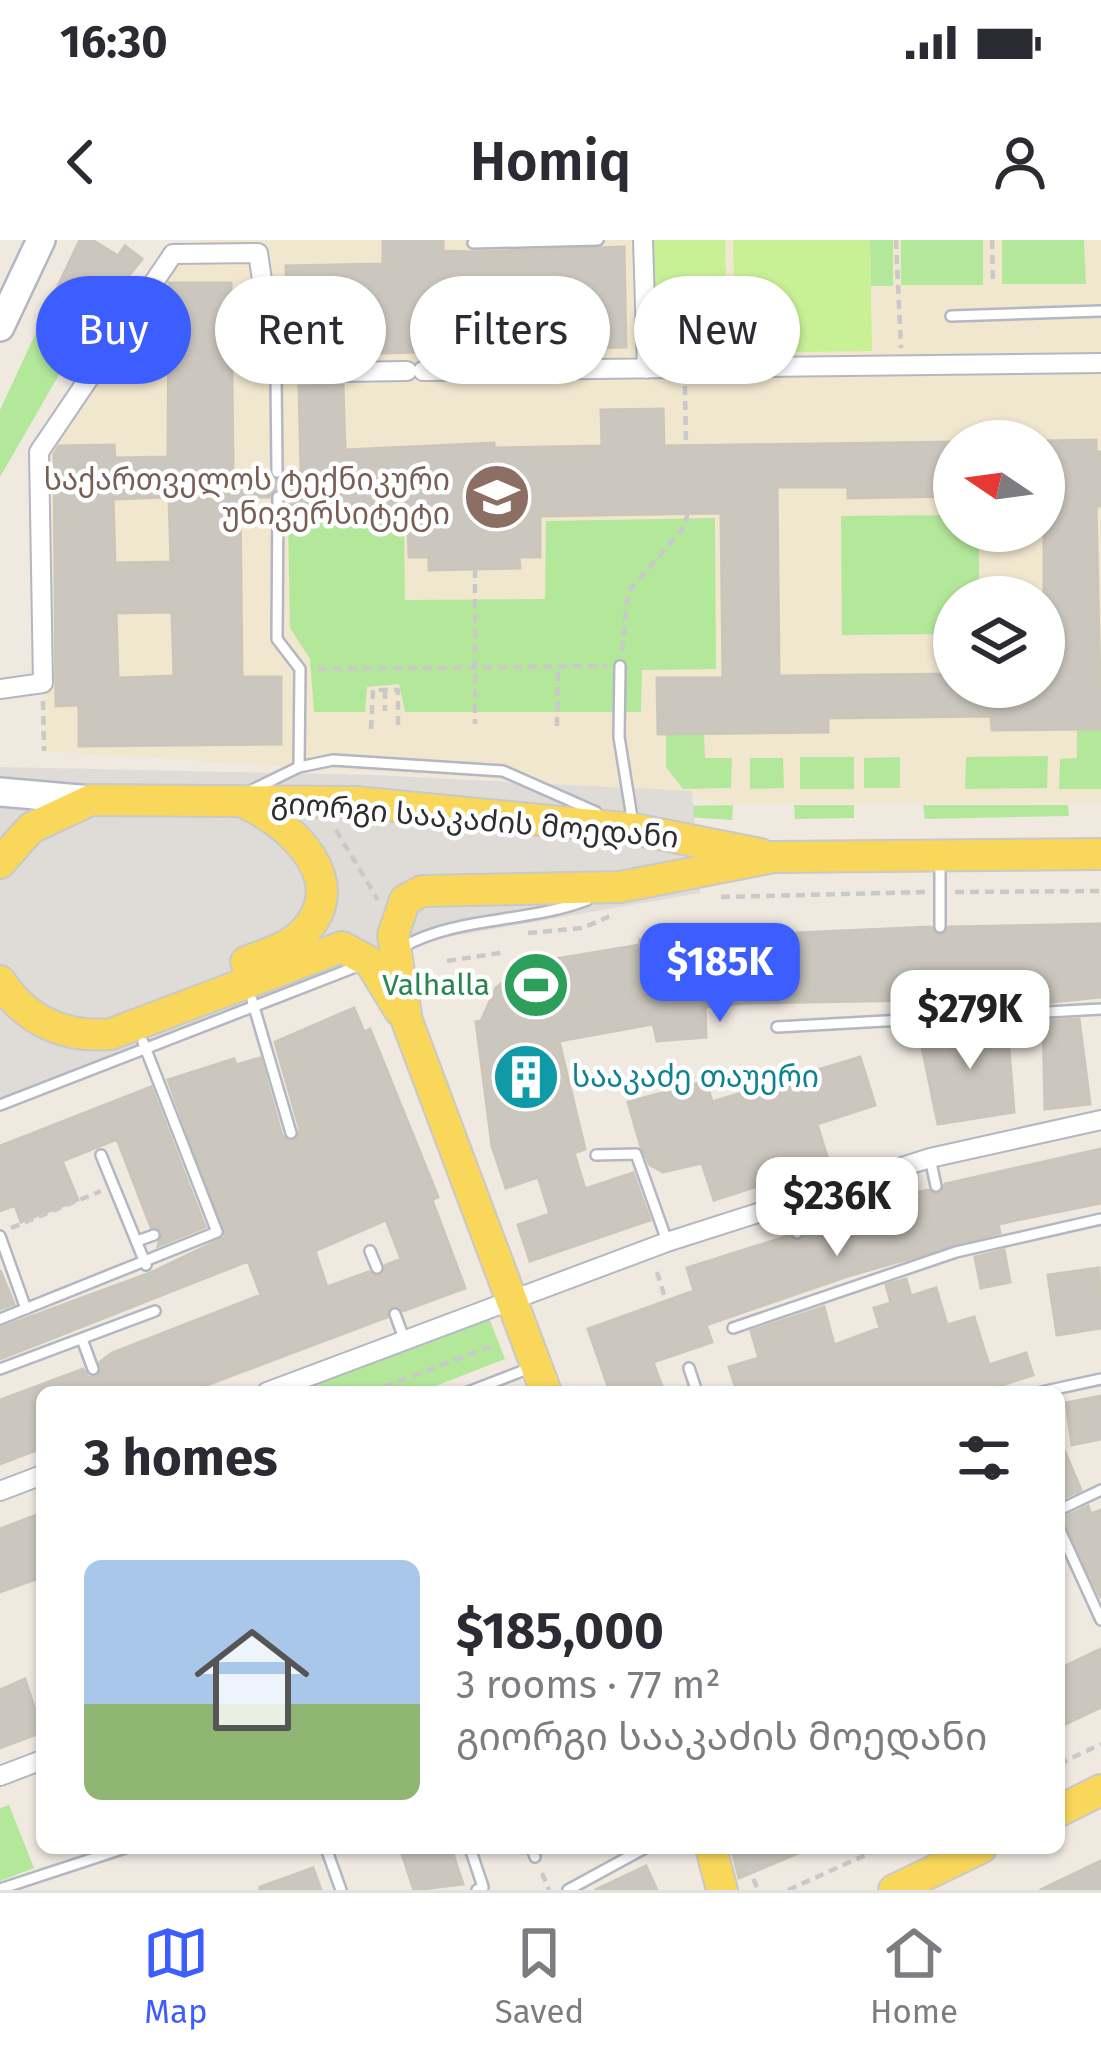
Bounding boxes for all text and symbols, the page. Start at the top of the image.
text: 16:30 [60,15,168,69]
icon: back [48,129,114,195]
icon: person [987,129,1053,195]
text: Homiq [470,130,631,194]
chip: Buy [36,276,191,384]
chip: Rent [215,276,386,384]
chip: Filters [410,276,610,384]
chip: New [634,276,800,384]
north arrow [933,420,1065,552]
map controls [933,420,1065,708]
place label: საქართველოს ტექნიკური უნივერსიტეტი [44,462,450,532]
school or university icon: საქართველოს ტექნიკური უნივერსიტეტი [462,462,532,532]
button: layers [933,576,1065,708]
street label: გიორგი სააკაძის მოედანი [270,784,680,856]
pin: $185K [636,923,804,1025]
text: $185K [667,939,773,985]
sports icon: Valhalla [501,950,571,1020]
place label: Valhalla [382,967,490,1003]
pin: $279K [886,970,1054,1072]
text: $279K [917,986,1023,1032]
building icon: სააკაძე თაუერი [491,1042,561,1112]
place label: სააკაძე თაუერი [572,1059,819,1095]
pin: $236K [753,1157,921,1259]
text: $236K [783,1173,891,1219]
icon: filters [951,1425,1017,1491]
text: 3 homes [84,1427,278,1489]
text: $185,000 [456,1600,664,1662]
icon: home [180,1608,324,1752]
text: 3 rooms · 77 m² [456,1662,721,1708]
text: გიორგი სააკაძის მოედანი [456,1714,987,1760]
tab: Map [143,1920,209,2032]
tab: Saved [495,1920,584,2032]
tab: Home [870,1920,958,2032]

